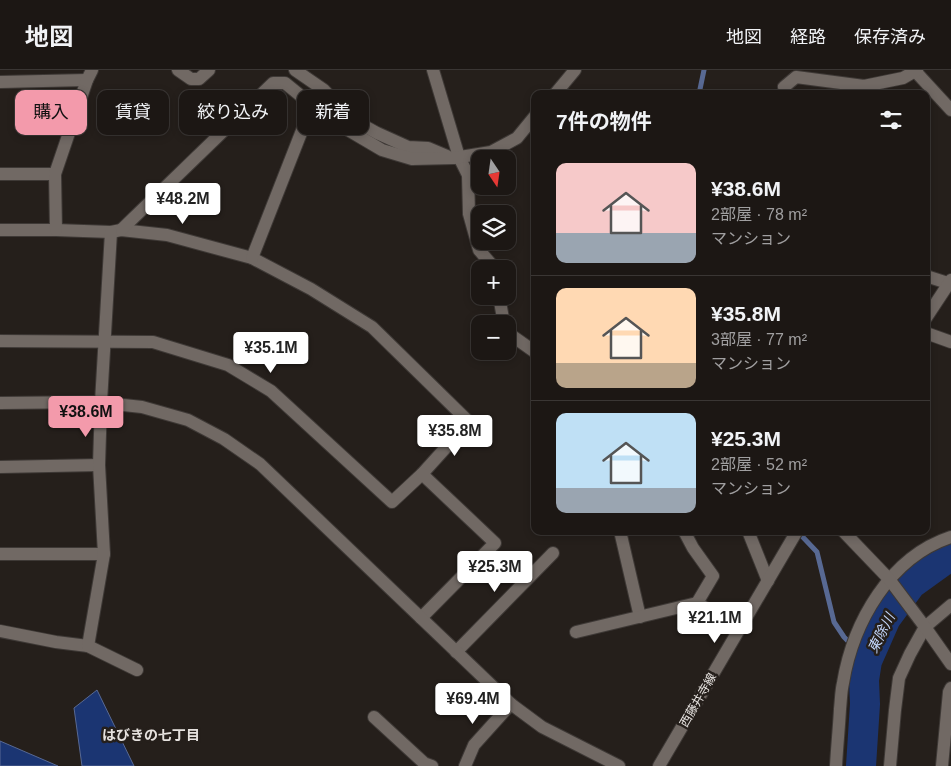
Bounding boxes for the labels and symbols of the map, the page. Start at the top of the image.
north arrow [471,150,516,195]
pin: ¥48.2M [142,182,224,225]
pin: ¥35.1M [230,332,312,374]
pin: ¥38.6M [45,396,127,438]
pin: ¥35.8M [414,414,496,457]
pin: ¥25.3M [454,550,536,593]
pin: ¥21.1M [674,602,756,644]
water label: 東除川 [864,609,899,655]
street label: 西藤井寺線 [677,671,719,729]
pin: ¥69.4M [432,682,514,725]
district label: はびきの七丁目 [102,727,200,743]

